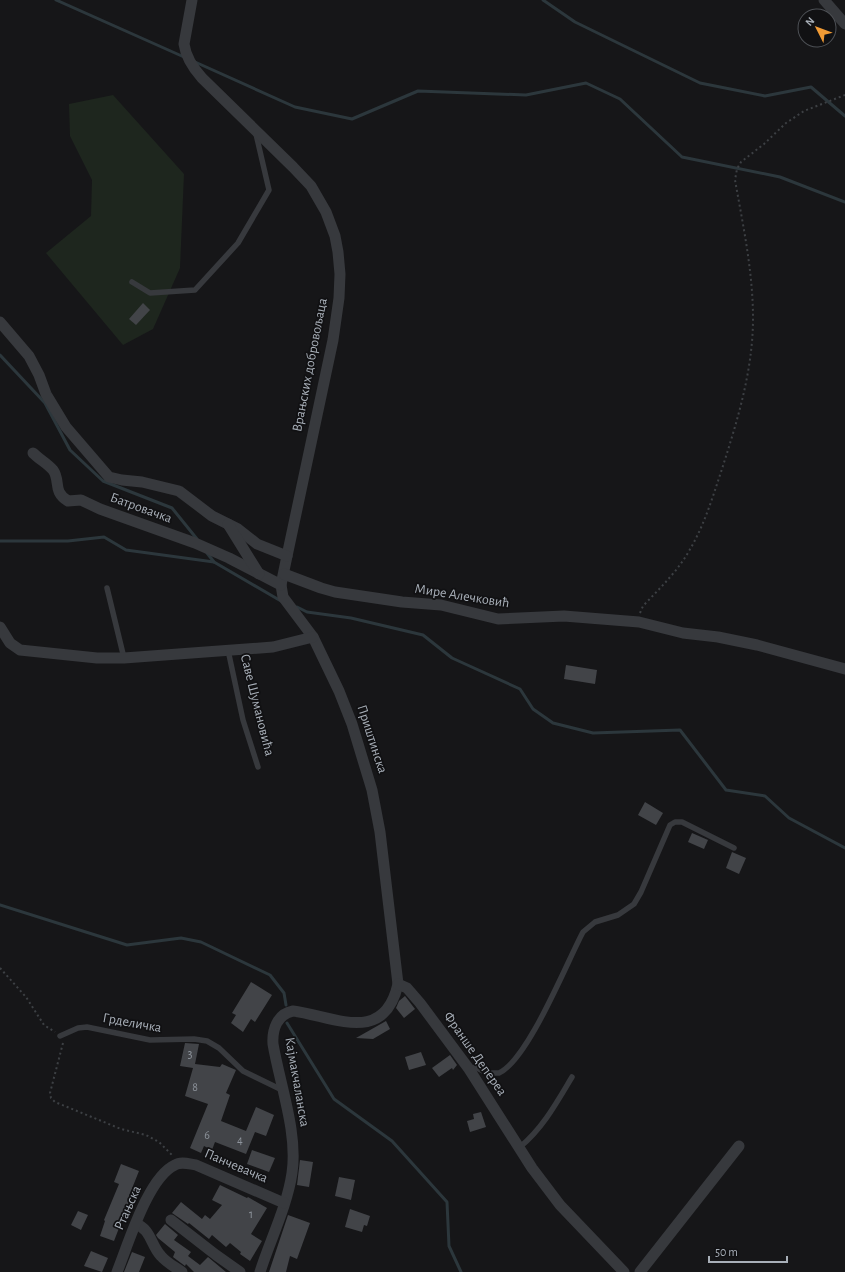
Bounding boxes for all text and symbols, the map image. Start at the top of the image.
north arrow [797,8,837,48]
text: N [803,15,817,28]
street label: Врањских добровољаца [290,296,330,433]
street label: Батровачка [108,490,174,526]
street label: Мире Алечковић [413,582,511,610]
street label: Саве Шумановића [238,653,277,758]
street label: Приштинска [354,703,390,776]
street label: Франше Депереа [441,1009,509,1099]
street label: Грделичка [102,1011,163,1035]
street label: Кајмакчаланска [282,1036,312,1129]
house number: 3 [188,1048,193,1060]
house number: 8 [192,1081,198,1093]
house number: 6 [204,1129,210,1141]
house number: 4 [237,1134,243,1146]
street label: Панчевачка [202,1146,270,1186]
street label: Ртањска [112,1183,144,1232]
house number: 1 [249,1208,253,1220]
scale bar [709,1238,787,1264]
text: 50 m [715,1246,738,1258]

